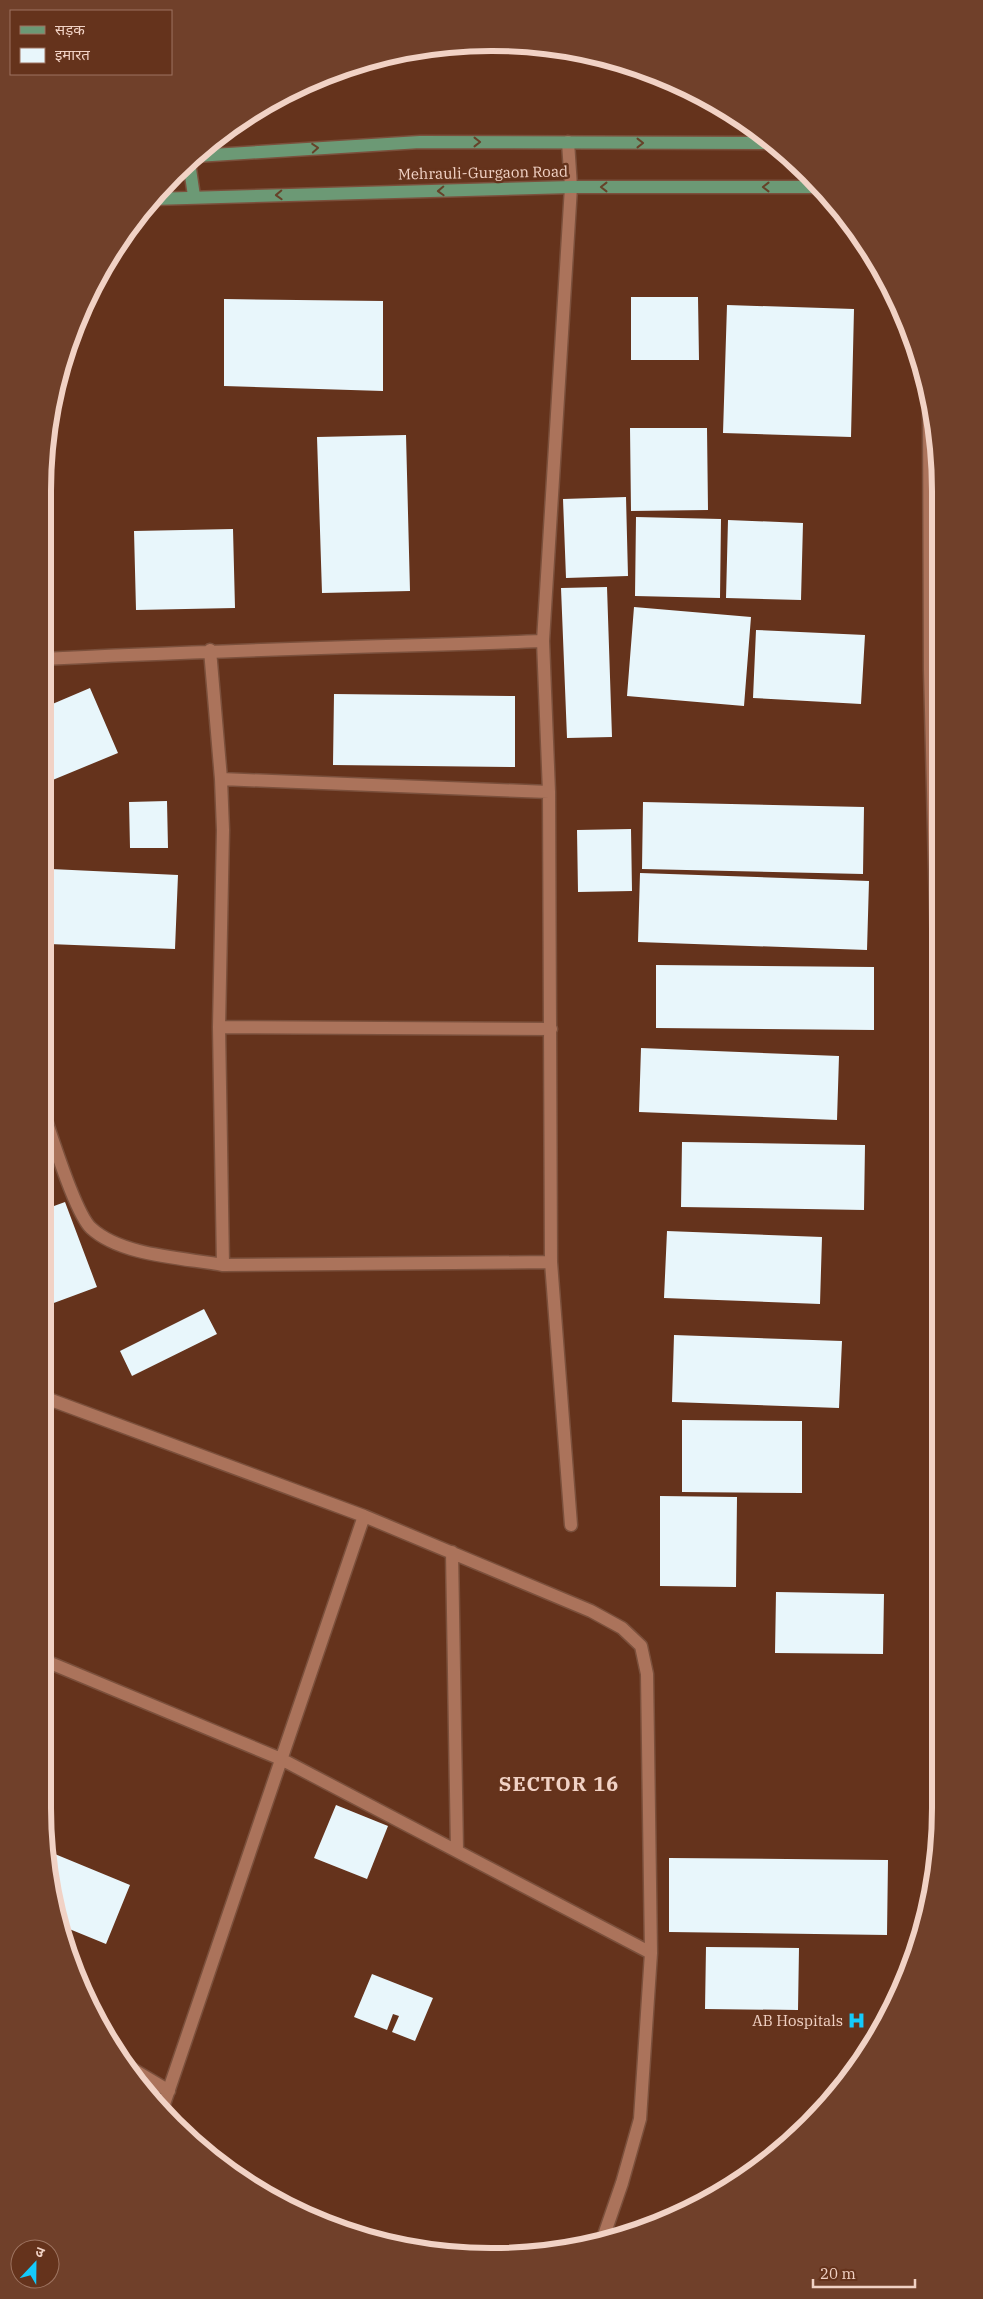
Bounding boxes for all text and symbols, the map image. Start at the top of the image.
legend [10,10,172,75]
text: सड़क [55,20,85,39]
text: इमारत [55,45,90,64]
one-way arrow [474,137,481,147]
one-way arrow [636,138,644,148]
one-way arrow [311,143,319,154]
street label: Mehrauli-Gurgaon Road [398,162,568,183]
one-way arrow [599,182,607,192]
one-way arrow [762,182,770,192]
one-way arrow [437,185,445,196]
one-way arrow [275,190,282,200]
district label: SECTOR 16 [499,1770,619,1797]
place label: AB Hospitals [752,2011,843,2030]
hospital icon: AB Hospitals [847,2011,867,2031]
north arrow [10,2239,60,2289]
text: उ [33,2242,48,2262]
scale bar [813,2256,916,2288]
text: 20 m [820,2264,856,2283]

